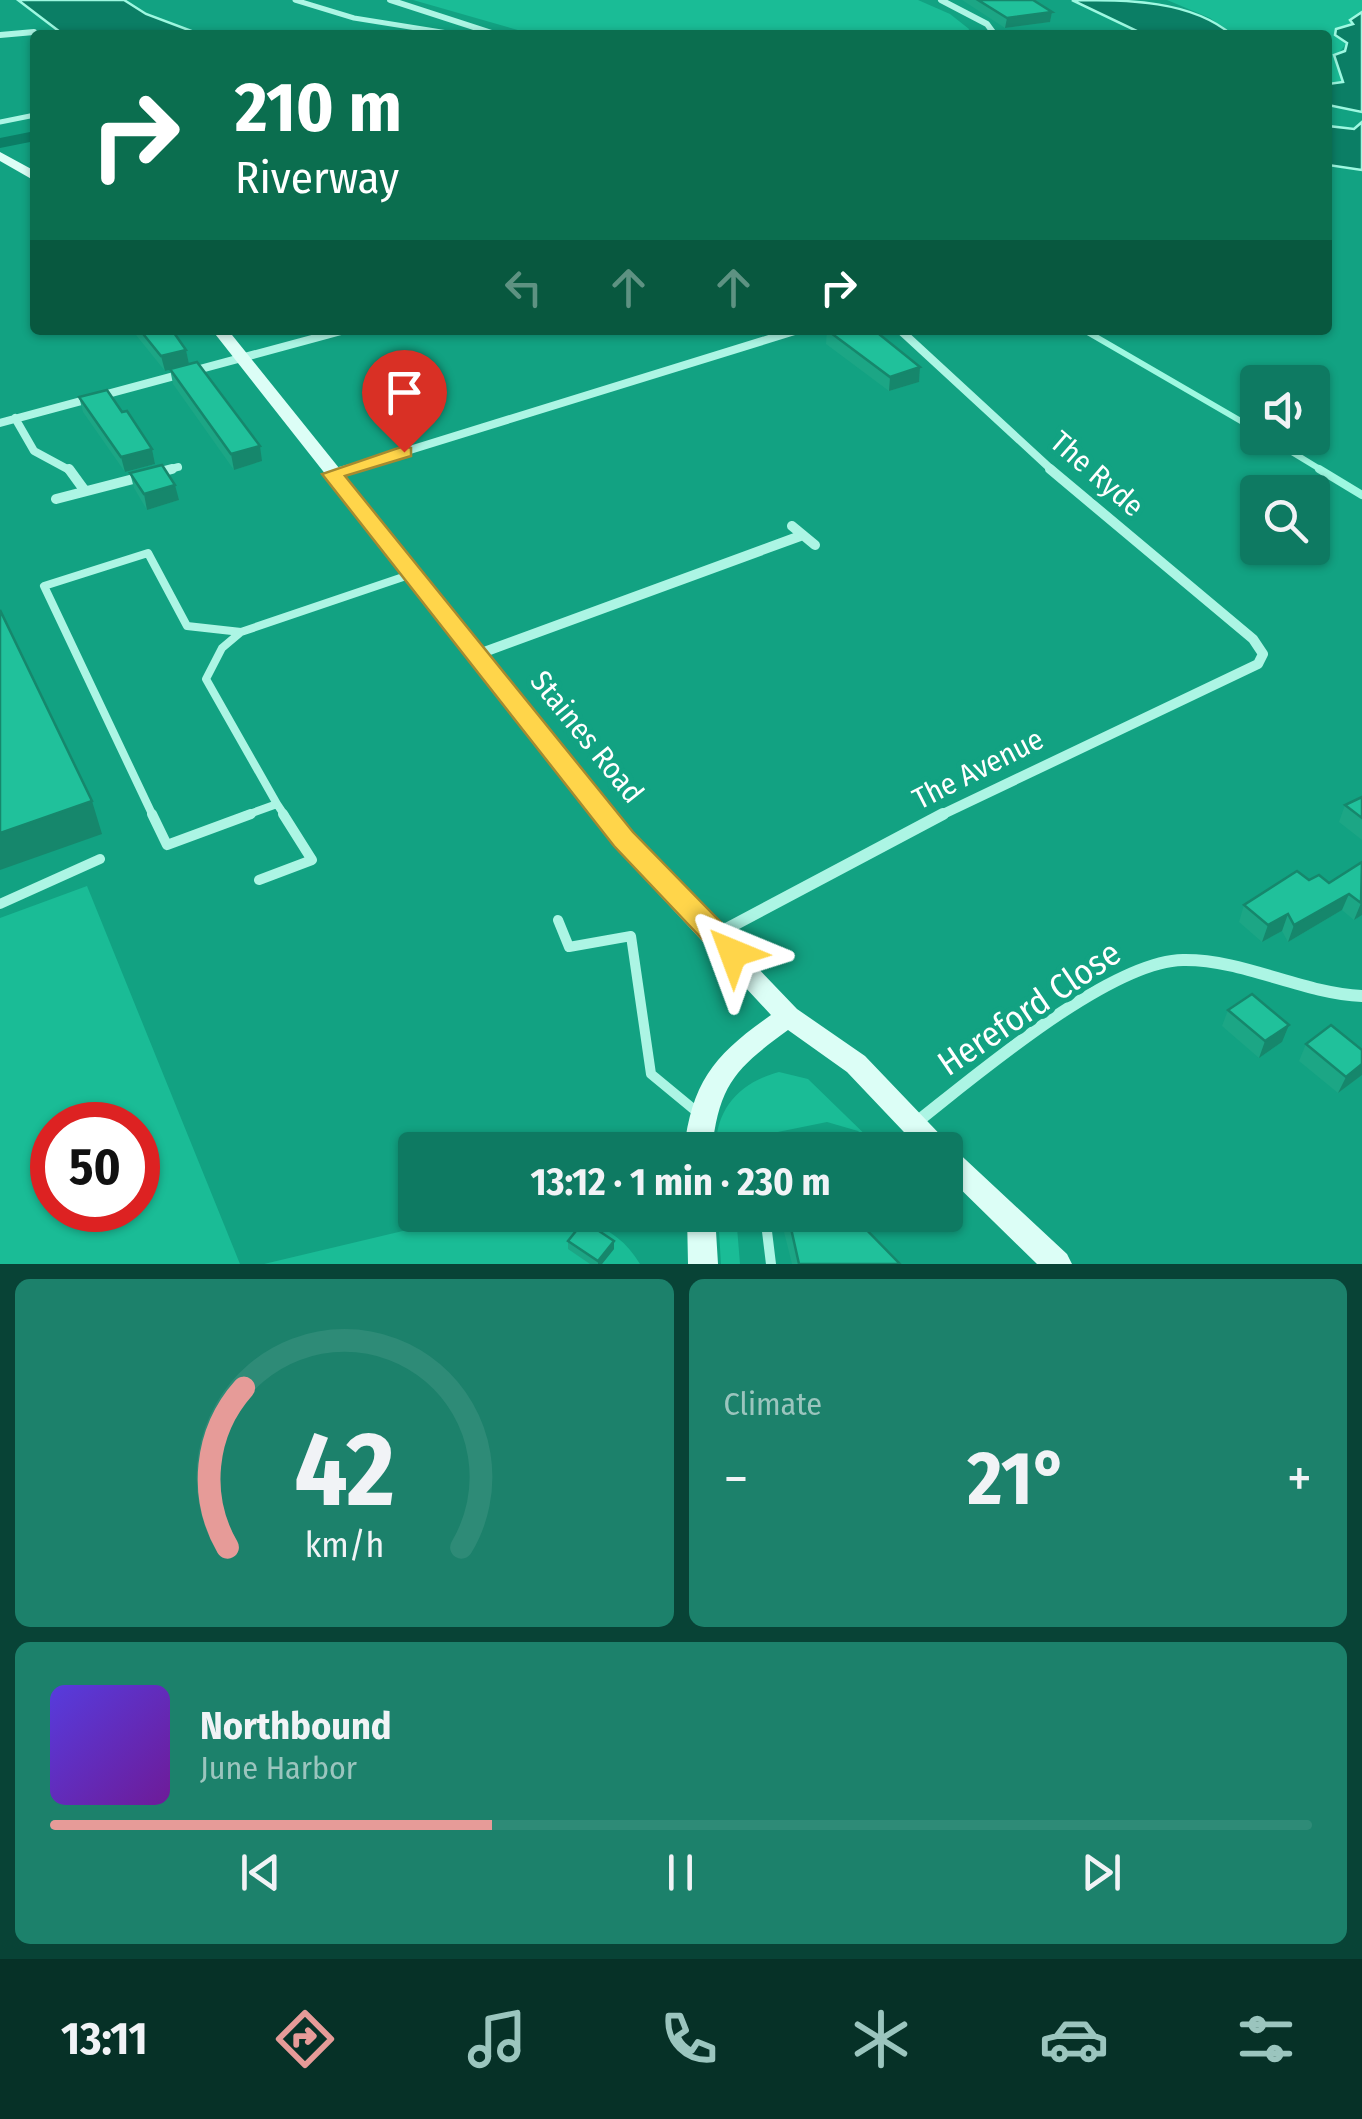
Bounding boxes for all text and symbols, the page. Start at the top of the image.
text: 210 m [235,66,402,150]
icon: right [70,70,200,200]
text: Riverway [235,151,399,205]
icon: left [496,260,551,315]
icon: ahead [601,260,656,315]
icon: ahead [706,260,761,315]
icon: right [811,260,866,315]
pin [362,350,447,453]
icon: arrive [377,365,432,420]
map controls [1240,365,1330,565]
button: sound [1240,365,1330,455]
street label: The Ryde [1043,424,1151,524]
button: search [1240,475,1330,565]
street label: Staines Road [523,664,651,810]
street label: The Avenue [907,721,1049,817]
position arrow [681,901,785,1005]
street label: Hereford Close [930,932,1128,1084]
speed limit sign: 50 [30,1102,160,1232]
text: 13:12 · 1 min · 230 m [530,1159,831,1205]
text: Climate [724,1385,822,1423]
text: 42 [294,1408,394,1533]
text: 21° [968,1434,1068,1524]
text: − [724,1446,748,1512]
text: + [1287,1446,1312,1512]
text: km/h [304,1524,384,1566]
text: Northbound [200,1703,392,1749]
text: June Harbor [200,1749,357,1787]
icon: previous [233,1845,288,1900]
icon: pause [653,1845,708,1900]
icon: next [1074,1845,1129,1900]
icon: directions [270,2004,340,2074]
icon: music [462,2004,532,2074]
icon: phone [654,2004,724,2074]
icon: climate [846,2004,916,2074]
icon: car [1039,2004,1109,2074]
icon: filters [1231,2004,1301,2074]
text: 13:11 [61,2012,147,2066]

